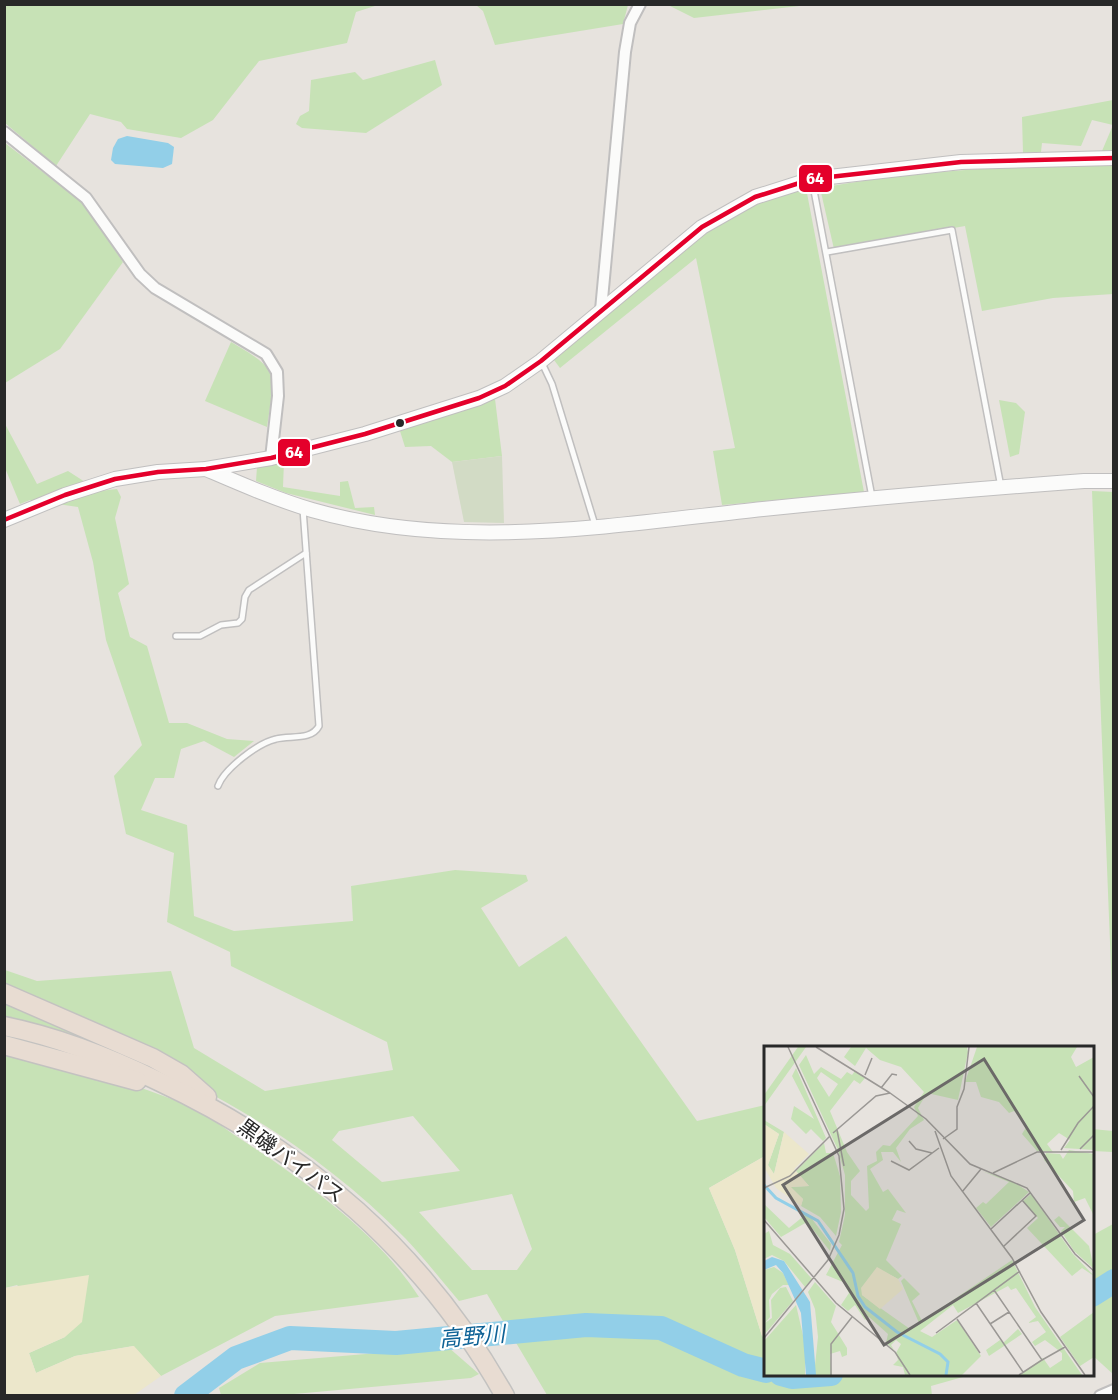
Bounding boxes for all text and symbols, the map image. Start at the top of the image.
line badge: 64 [798,164,833,193]
text: 64 [806,169,824,188]
unlabelled marker [394,417,406,429]
line badge: 64 [277,438,311,467]
text: 64 [285,443,303,462]
inset map [764,1046,1094,1376]
street label: 黒磯バイパス [233,1114,349,1208]
water label: 高野川 [438,1320,508,1353]

